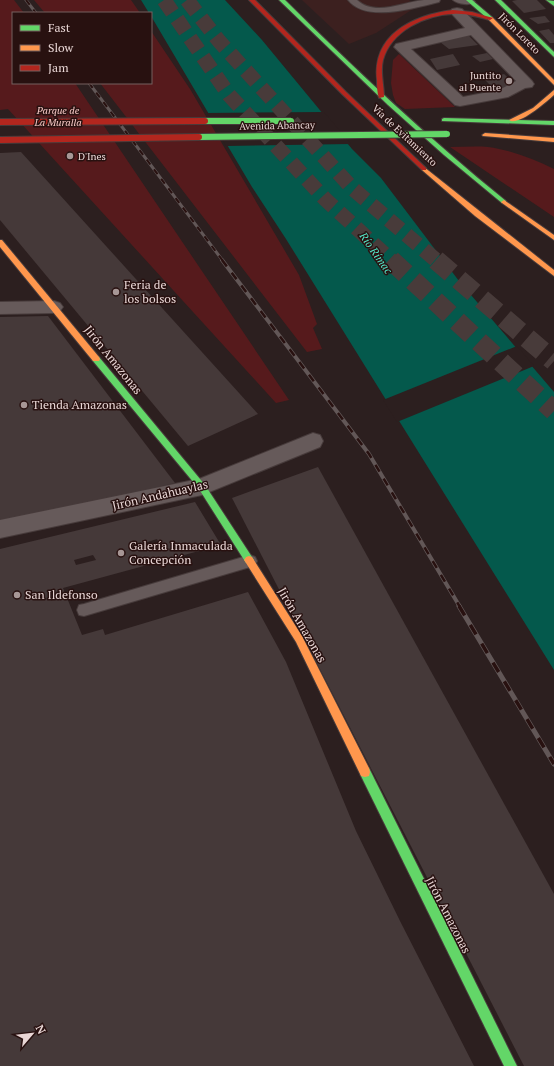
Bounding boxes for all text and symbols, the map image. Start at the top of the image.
street label: Jirón Loreto [496,10,543,57]
legend [12,12,152,84]
text: Fast [48,20,71,35]
text: Slow [48,40,74,55]
text: Jam [48,60,69,75]
place label: Juntito al Puente [459,69,501,94]
marker: Juntito al Puente [504,76,514,86]
street label: Vía de Evitamiento [369,102,440,169]
park label: Parque de La Muralla [33,104,82,129]
street label: Avenida Abancay [239,118,316,133]
place label: D'Ines [78,150,106,163]
marker: D'Ines [65,151,75,161]
water label: Río Rímac [356,229,396,277]
place label: Feria de los bolsos [124,277,176,306]
marker: Feria de los bolsos [111,287,121,297]
street label: Jirón Amazonas [81,322,146,397]
place label: Tienda Amazonas [32,397,127,412]
marker: Tienda Amazonas [19,400,29,410]
street label: Jirón Andahuaylas [111,476,209,513]
place label: Galería Inmaculada Concepción [129,538,233,567]
marker: Galería Inmaculada Concepción [116,548,126,558]
street label: Jirón Amazonas [275,585,330,665]
place label: San Ildefonso [25,587,98,602]
marker: San Ildefonso [12,590,22,600]
street label: Jirón Amazonas [423,874,474,956]
north arrow [12,1014,52,1054]
text: N [33,1022,49,1037]

